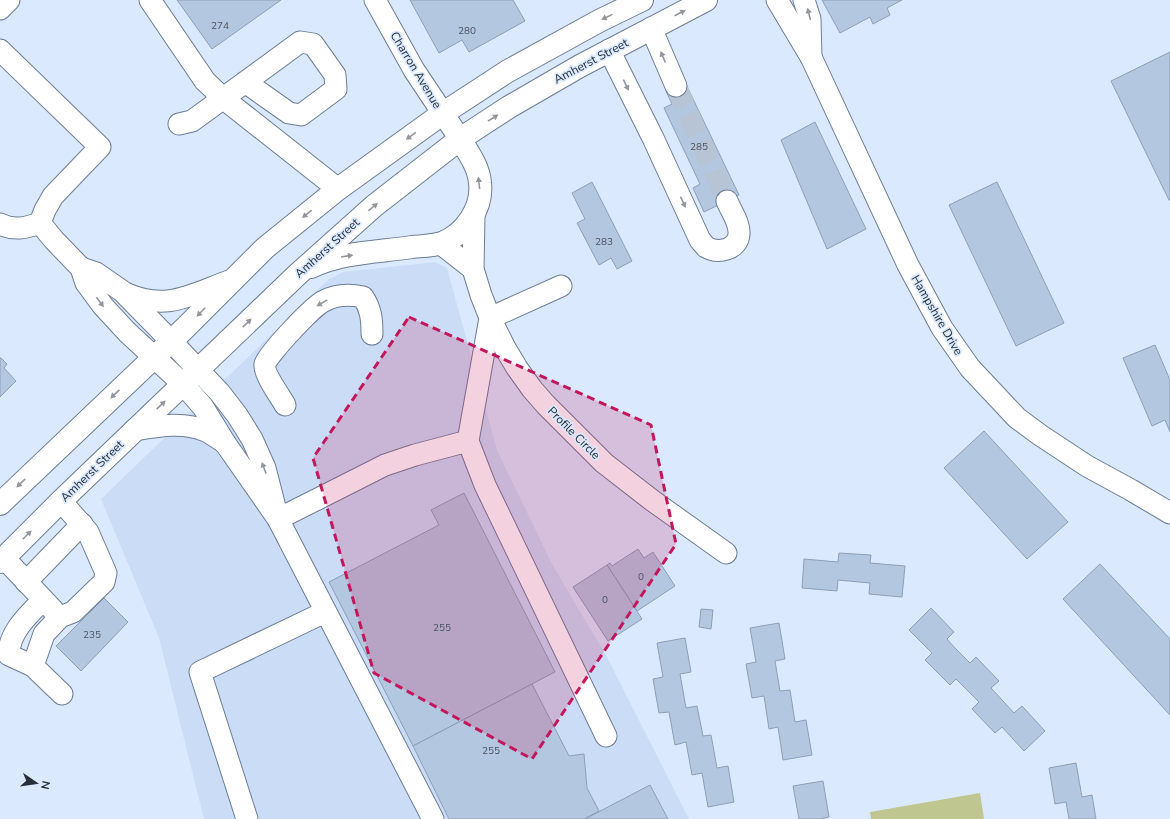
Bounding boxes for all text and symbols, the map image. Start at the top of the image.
one-way arrow [805,8,811,21]
one-way arrow [674,10,686,17]
one-way arrow [601,14,612,20]
house number: 274 [211,19,229,33]
house number: 280 [458,24,476,38]
street label: Charron Avenue [387,29,445,111]
street label: Amherst Street [551,34,632,87]
one-way arrow [660,52,666,63]
one-way arrow [623,79,630,91]
one-way arrow [487,114,499,121]
one-way arrow [406,132,416,140]
house number: 285 [690,140,708,154]
one-way arrow [476,177,482,189]
one-way arrow [680,197,686,208]
one-way arrow [368,202,379,211]
one-way arrow [301,210,312,219]
street label: Amherst Street [291,214,363,281]
house number: 283 [595,235,613,249]
one-way arrow [341,253,353,259]
street label: Hampshire Drive [908,272,966,358]
one-way arrow [96,297,104,307]
one-way arrow [316,299,328,306]
one-way arrow [196,307,206,317]
one-way arrow [242,318,252,328]
one-way arrow [110,389,121,398]
one-way arrow [156,400,166,410]
street label: Profile Circle [544,403,604,463]
street label: Amherst Street [57,436,128,505]
one-way arrow [261,462,267,474]
one-way arrow [16,478,26,488]
one-way arrow [23,530,32,540]
house number: 0 [638,570,644,584]
house number: 0 [602,593,608,607]
house number: 255 [433,621,451,635]
house number: 235 [83,628,101,642]
house number: 255 [482,744,500,758]
north arrow [16,763,56,803]
text: N [37,779,53,791]

